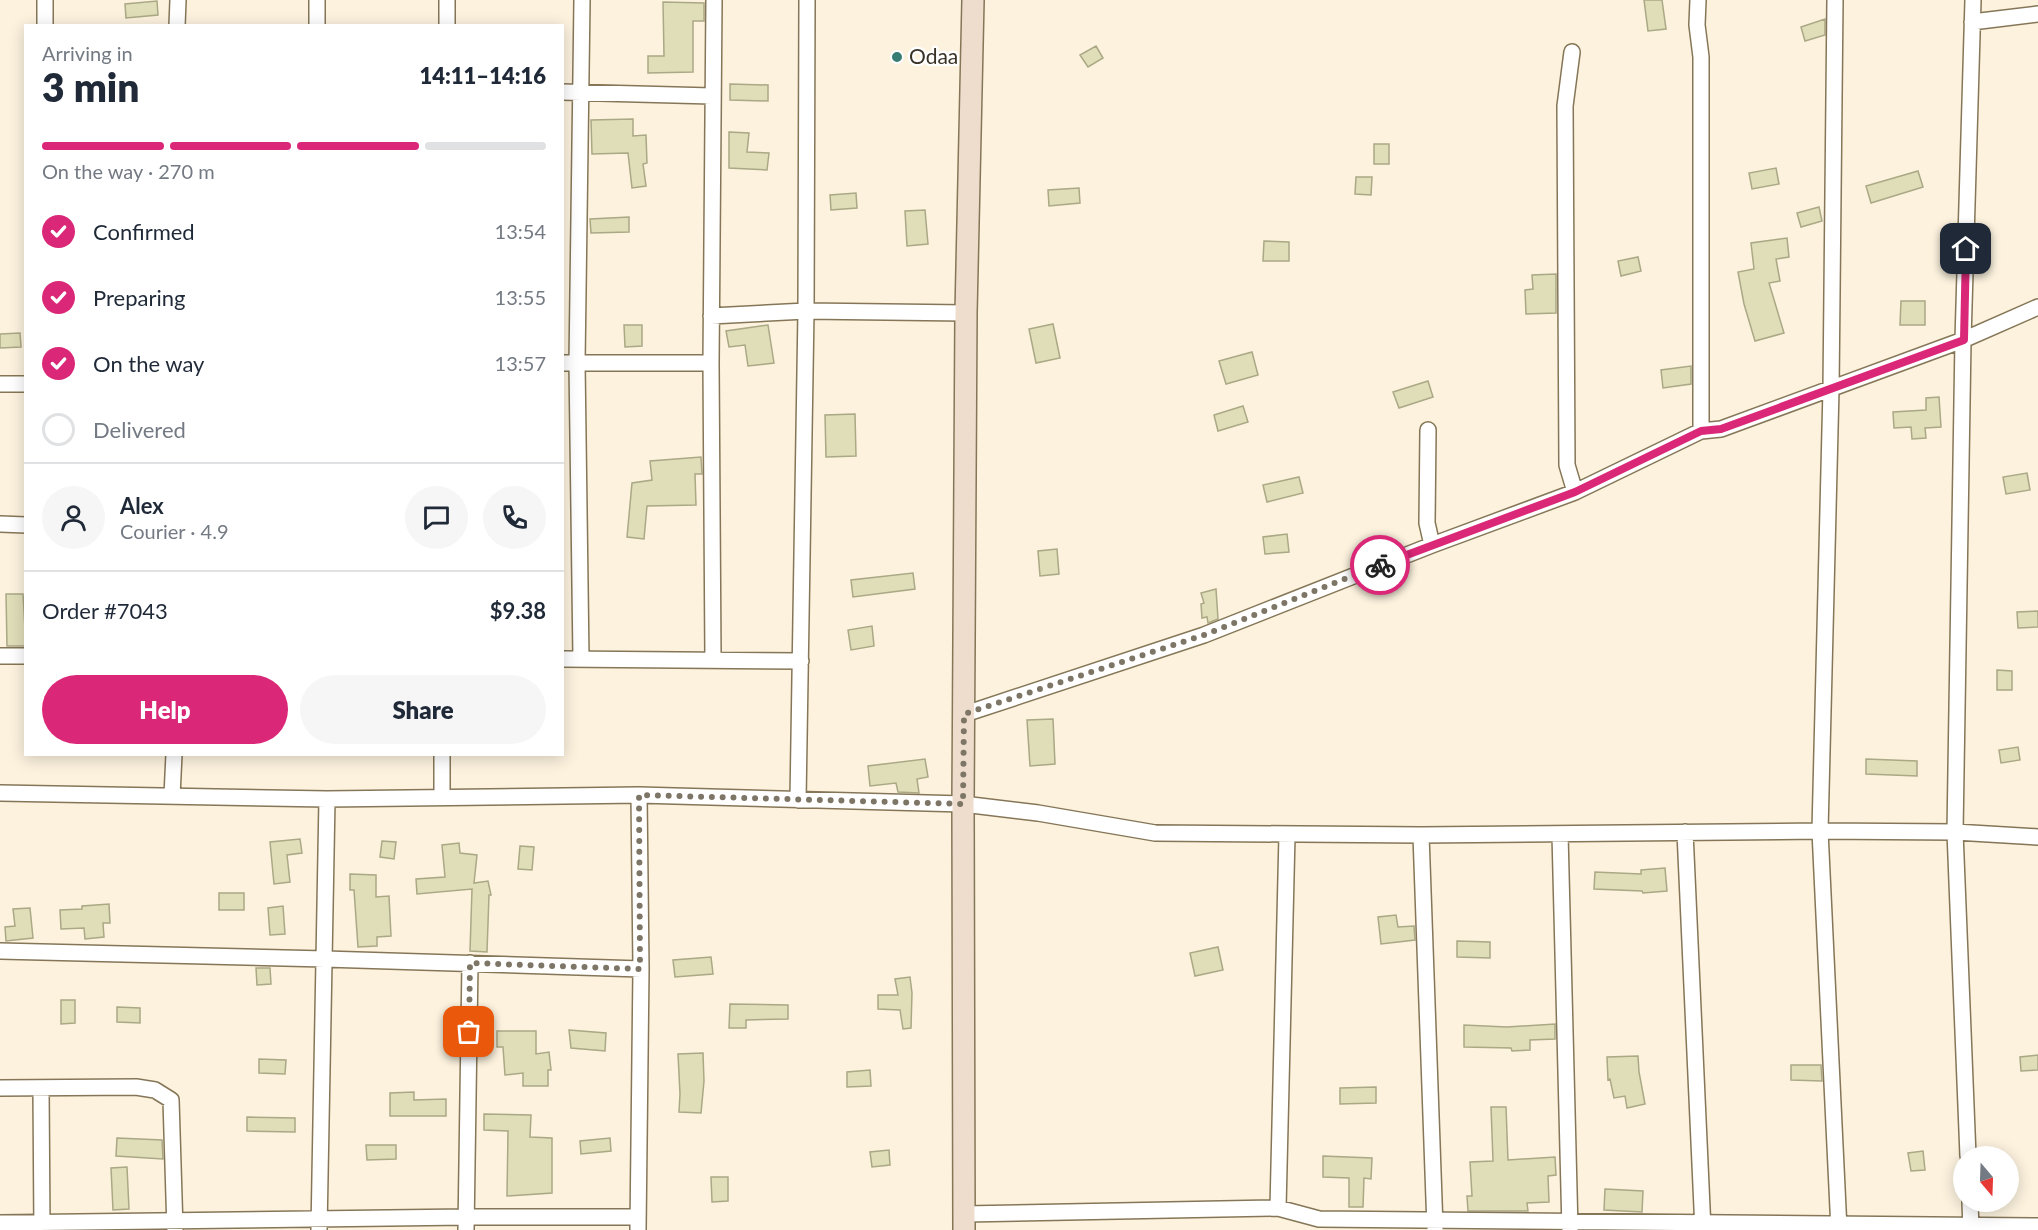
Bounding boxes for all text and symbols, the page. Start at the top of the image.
text: Arriving in [42,41,133,65]
place label: Odaa [909,43,958,68]
marker: Odaa [890,50,904,64]
text: 14:11–14:16 [420,62,546,89]
text: 3 min [42,64,139,110]
text: On the way · 270 m [42,159,215,183]
icon: check [42,215,75,248]
text: Confirmed [93,218,195,245]
text: 13:54 [495,219,546,243]
pin [1940,223,1991,274]
icon: home [1949,232,1982,265]
icon: check [42,281,75,314]
text: Preparing [93,284,185,311]
text: 13:55 [495,285,546,309]
icon: check [42,347,75,380]
text: On the way [93,350,204,377]
text: 13:57 [495,351,546,375]
text: Delivered [93,416,186,443]
button: person [42,486,105,549]
button: chat [405,486,468,549]
button: phone [483,486,546,549]
text: Alex [120,492,164,519]
text: Courier · 4.9 [120,519,229,543]
courier [1350,535,1410,595]
icon: bike [1364,549,1397,582]
text: Order #7043 [42,597,168,624]
text: $9.38 [490,597,546,624]
button: Help [42,675,288,744]
button: Share [300,675,546,744]
pin [443,1006,494,1057]
icon: bag [452,1015,485,1048]
north arrow [1953,1146,2019,1212]
map controls [1953,1146,2019,1212]

